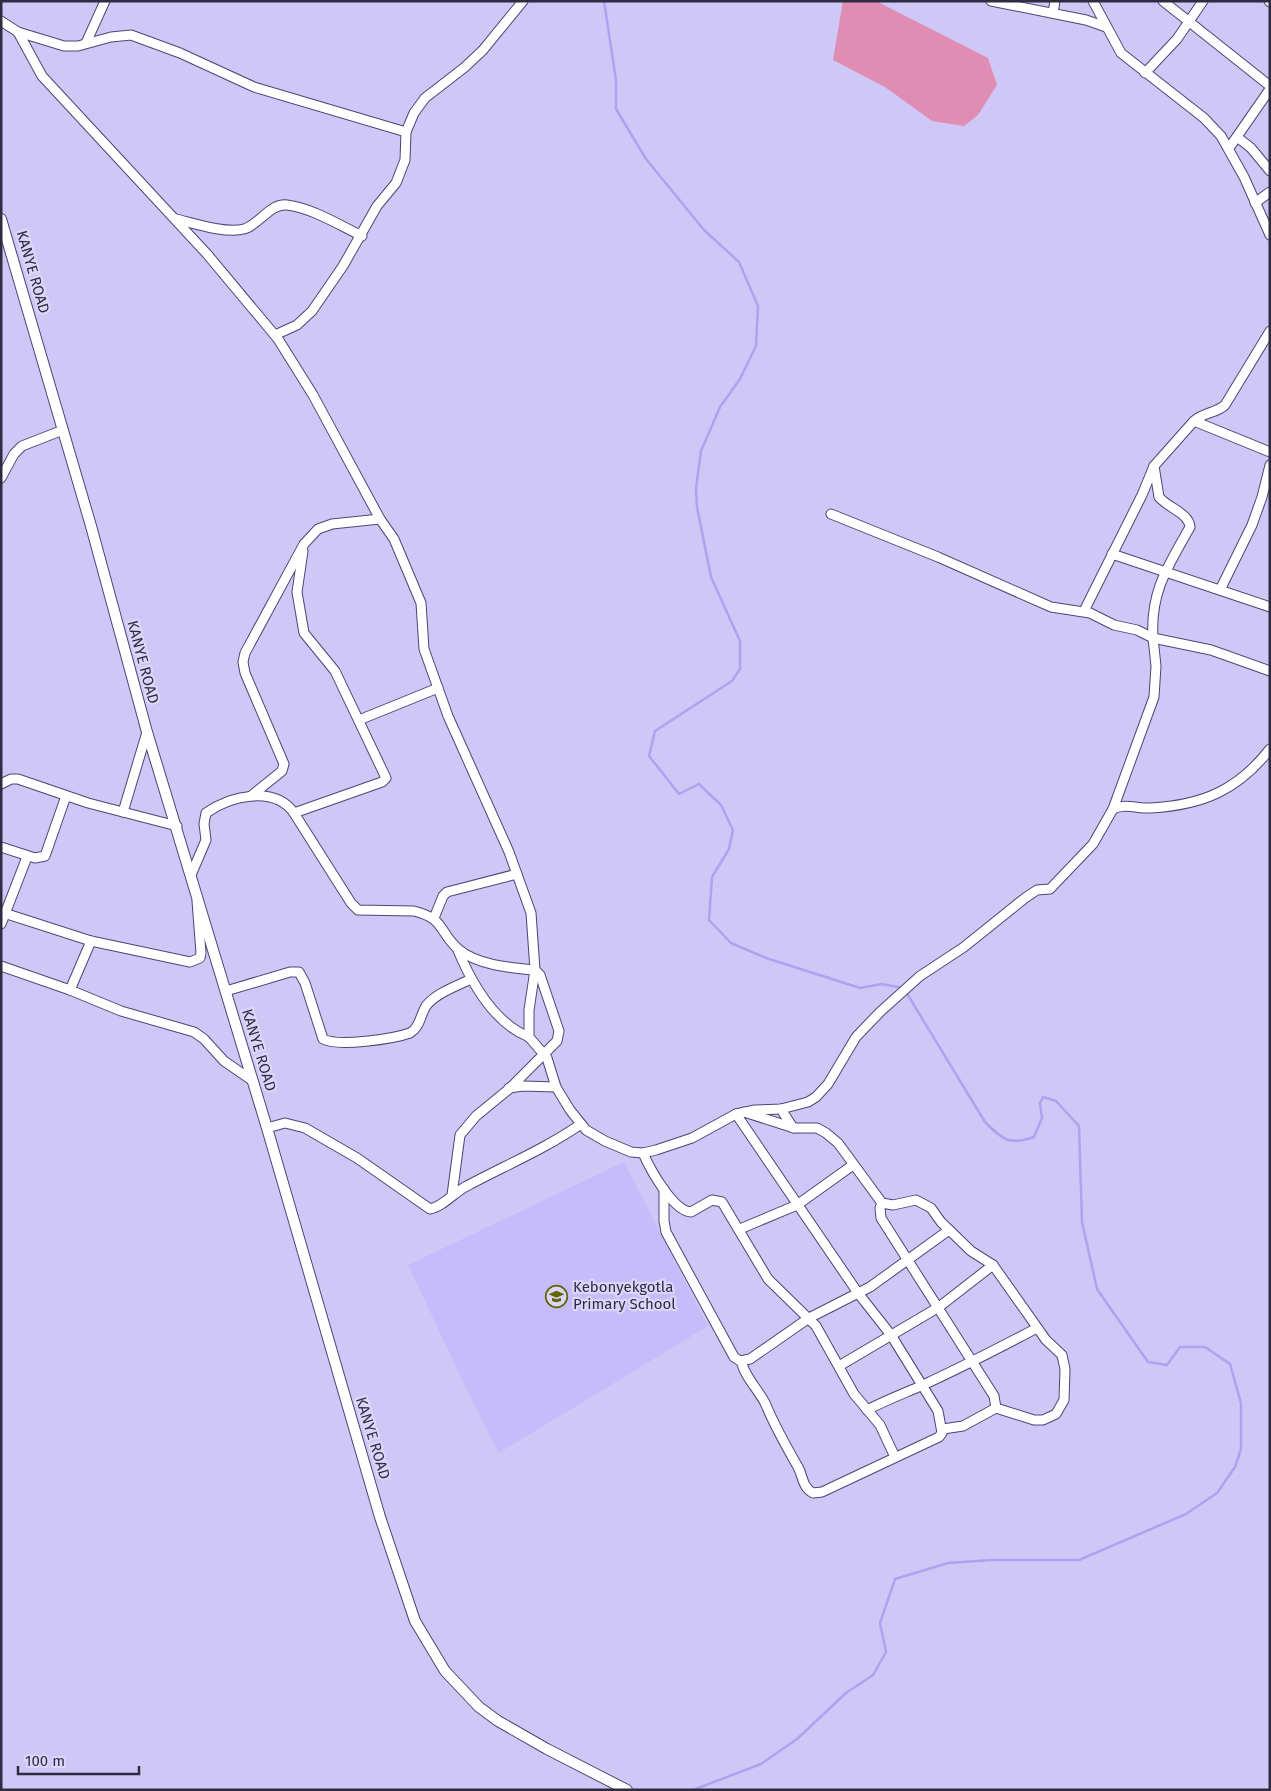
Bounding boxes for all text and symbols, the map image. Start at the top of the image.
street label: KANYE ROAD [13,228,53,316]
street label: KANYE ROAD [123,618,163,706]
street label: KANYE ROAD [238,1007,280,1093]
place label: Kebonyekgotla Primary School [573,1278,676,1313]
school or university icon: Kebonyekgotla Primary School [545,1284,569,1308]
street label: KANYE ROAD [352,1395,394,1481]
scale bar [18,1744,139,1776]
text: 100 m [25,1752,65,1770]

